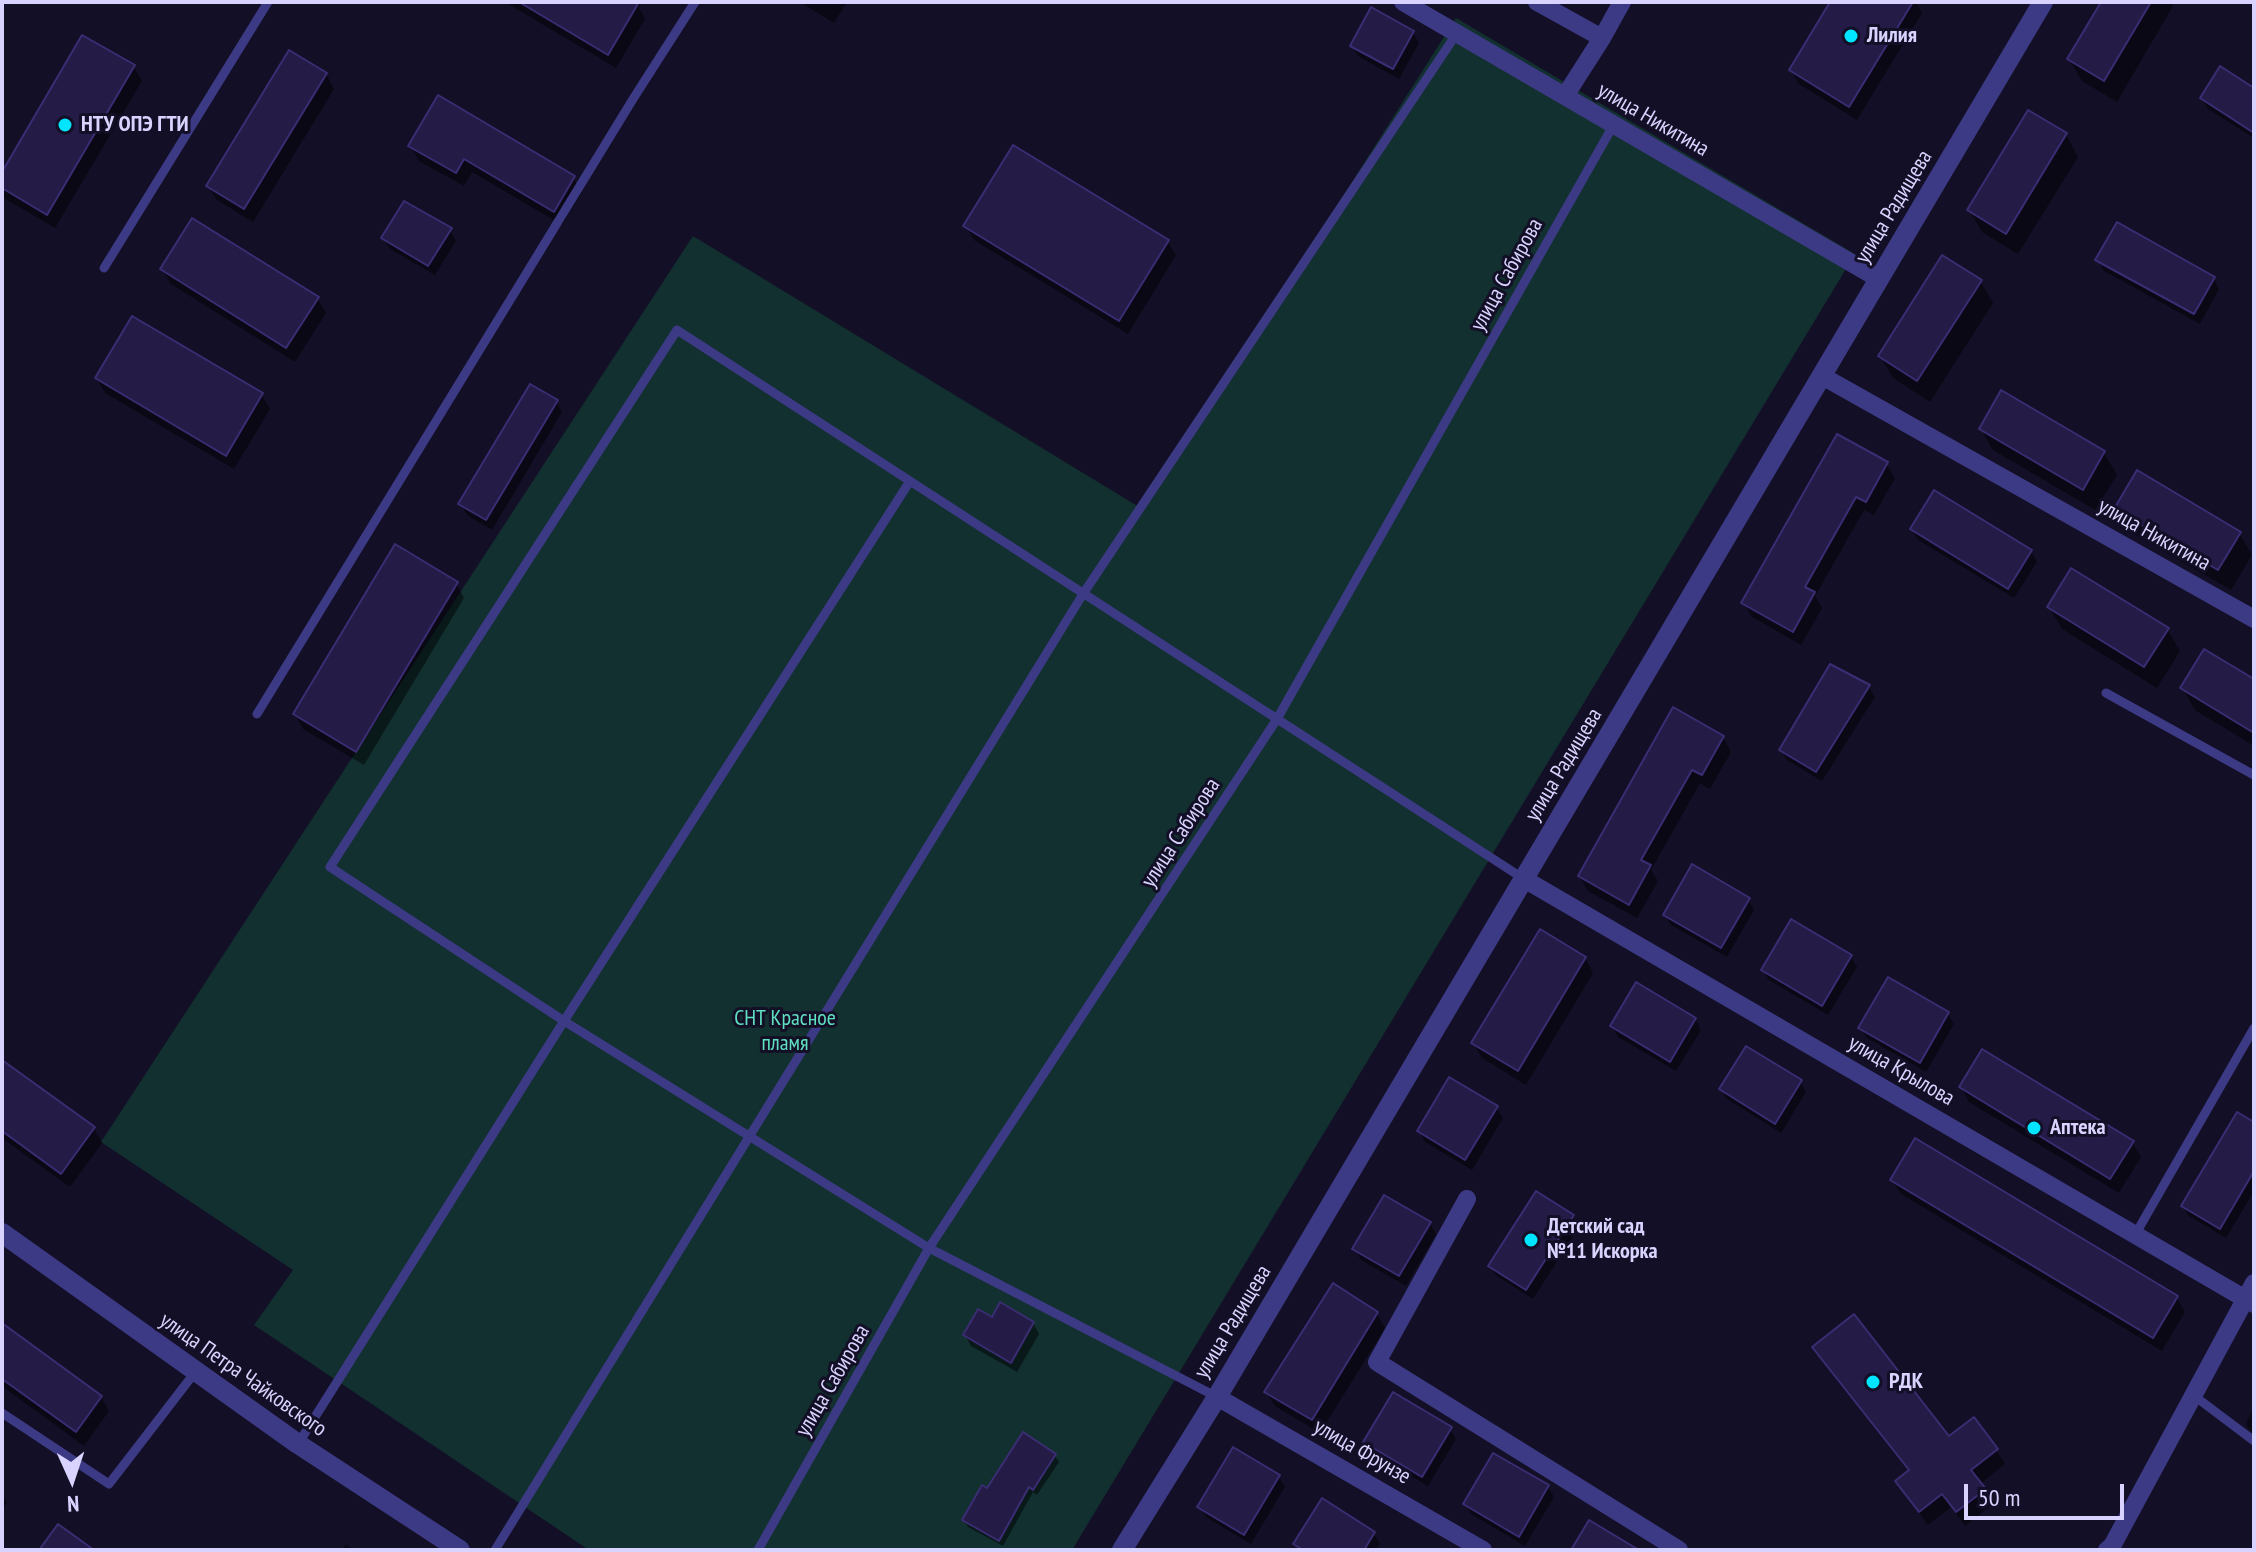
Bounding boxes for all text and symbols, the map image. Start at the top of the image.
place label: Лилия [1867,23,1917,49]
marker: Лилия [1842,27,1860,45]
street label: улица Никитина [1593,77,1713,163]
place label: НТУ ОПЭ ГТИ [81,112,189,138]
marker: НТУ ОПЭ ГТИ [56,116,74,134]
street label: улица Радищева [1850,146,1938,268]
street label: улица Сабирова [1465,214,1549,336]
street label: улица Никитина [2093,493,2215,577]
street label: улица Радищева [1520,704,1608,826]
street label: улица Сабирова [1136,774,1226,892]
park label: СНТ Красное пламя [734,1006,836,1058]
street label: улица Крылова [1843,1030,1959,1112]
place label: Аптека [2050,1115,2106,1141]
marker: Аптека [2025,1119,2043,1137]
place label: Детский сад №11 Искорка [1547,1214,1658,1266]
marker: Детский сад №11 Искорка [1522,1231,1540,1249]
street label: улица Радищева [1189,1261,1277,1383]
street label: улица Петра Чайковского [154,1307,332,1443]
street label: улица Сабирова [790,1320,876,1442]
place label: РДК [1889,1369,1923,1395]
marker: РДК [1864,1373,1882,1391]
street label: улица Фрунзе [1309,1414,1415,1490]
north arrow [32,1440,112,1520]
scale bar [1968,1468,2128,1518]
text: 50 m [1978,1482,2020,1513]
text: N [67,1490,80,1518]

